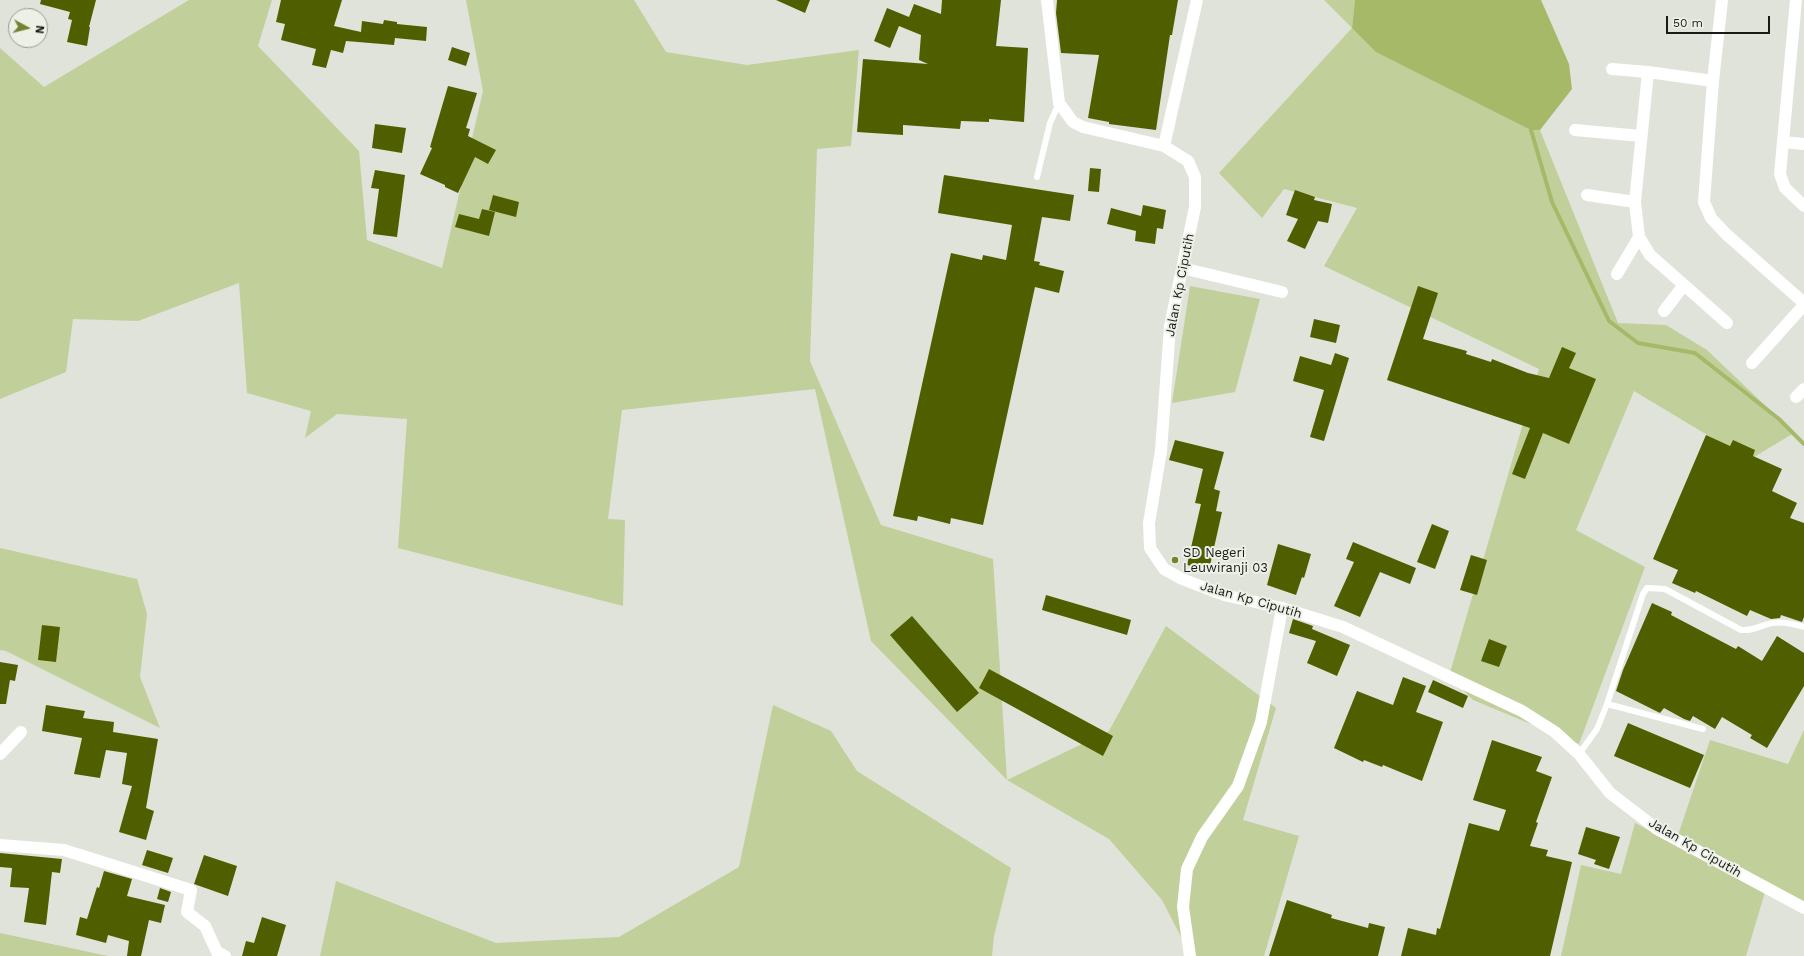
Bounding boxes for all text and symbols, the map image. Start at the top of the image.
north arrow [8,8,48,48]
scale bar [1668,8,1772,34]
text: 50 m [1673,16,1703,30]
text: N [32,25,46,34]
street label: Jalan Kp Ciputih [1162,232,1198,338]
place label: SD Negeri Leuwiranji 03 [1183,545,1268,576]
marker: SD Negeri Leuwiranji 03 [1170,555,1180,565]
street label: Jalan Kp Ciputih [1198,578,1304,622]
street label: Jalan Kp Ciputih [1646,815,1744,881]

